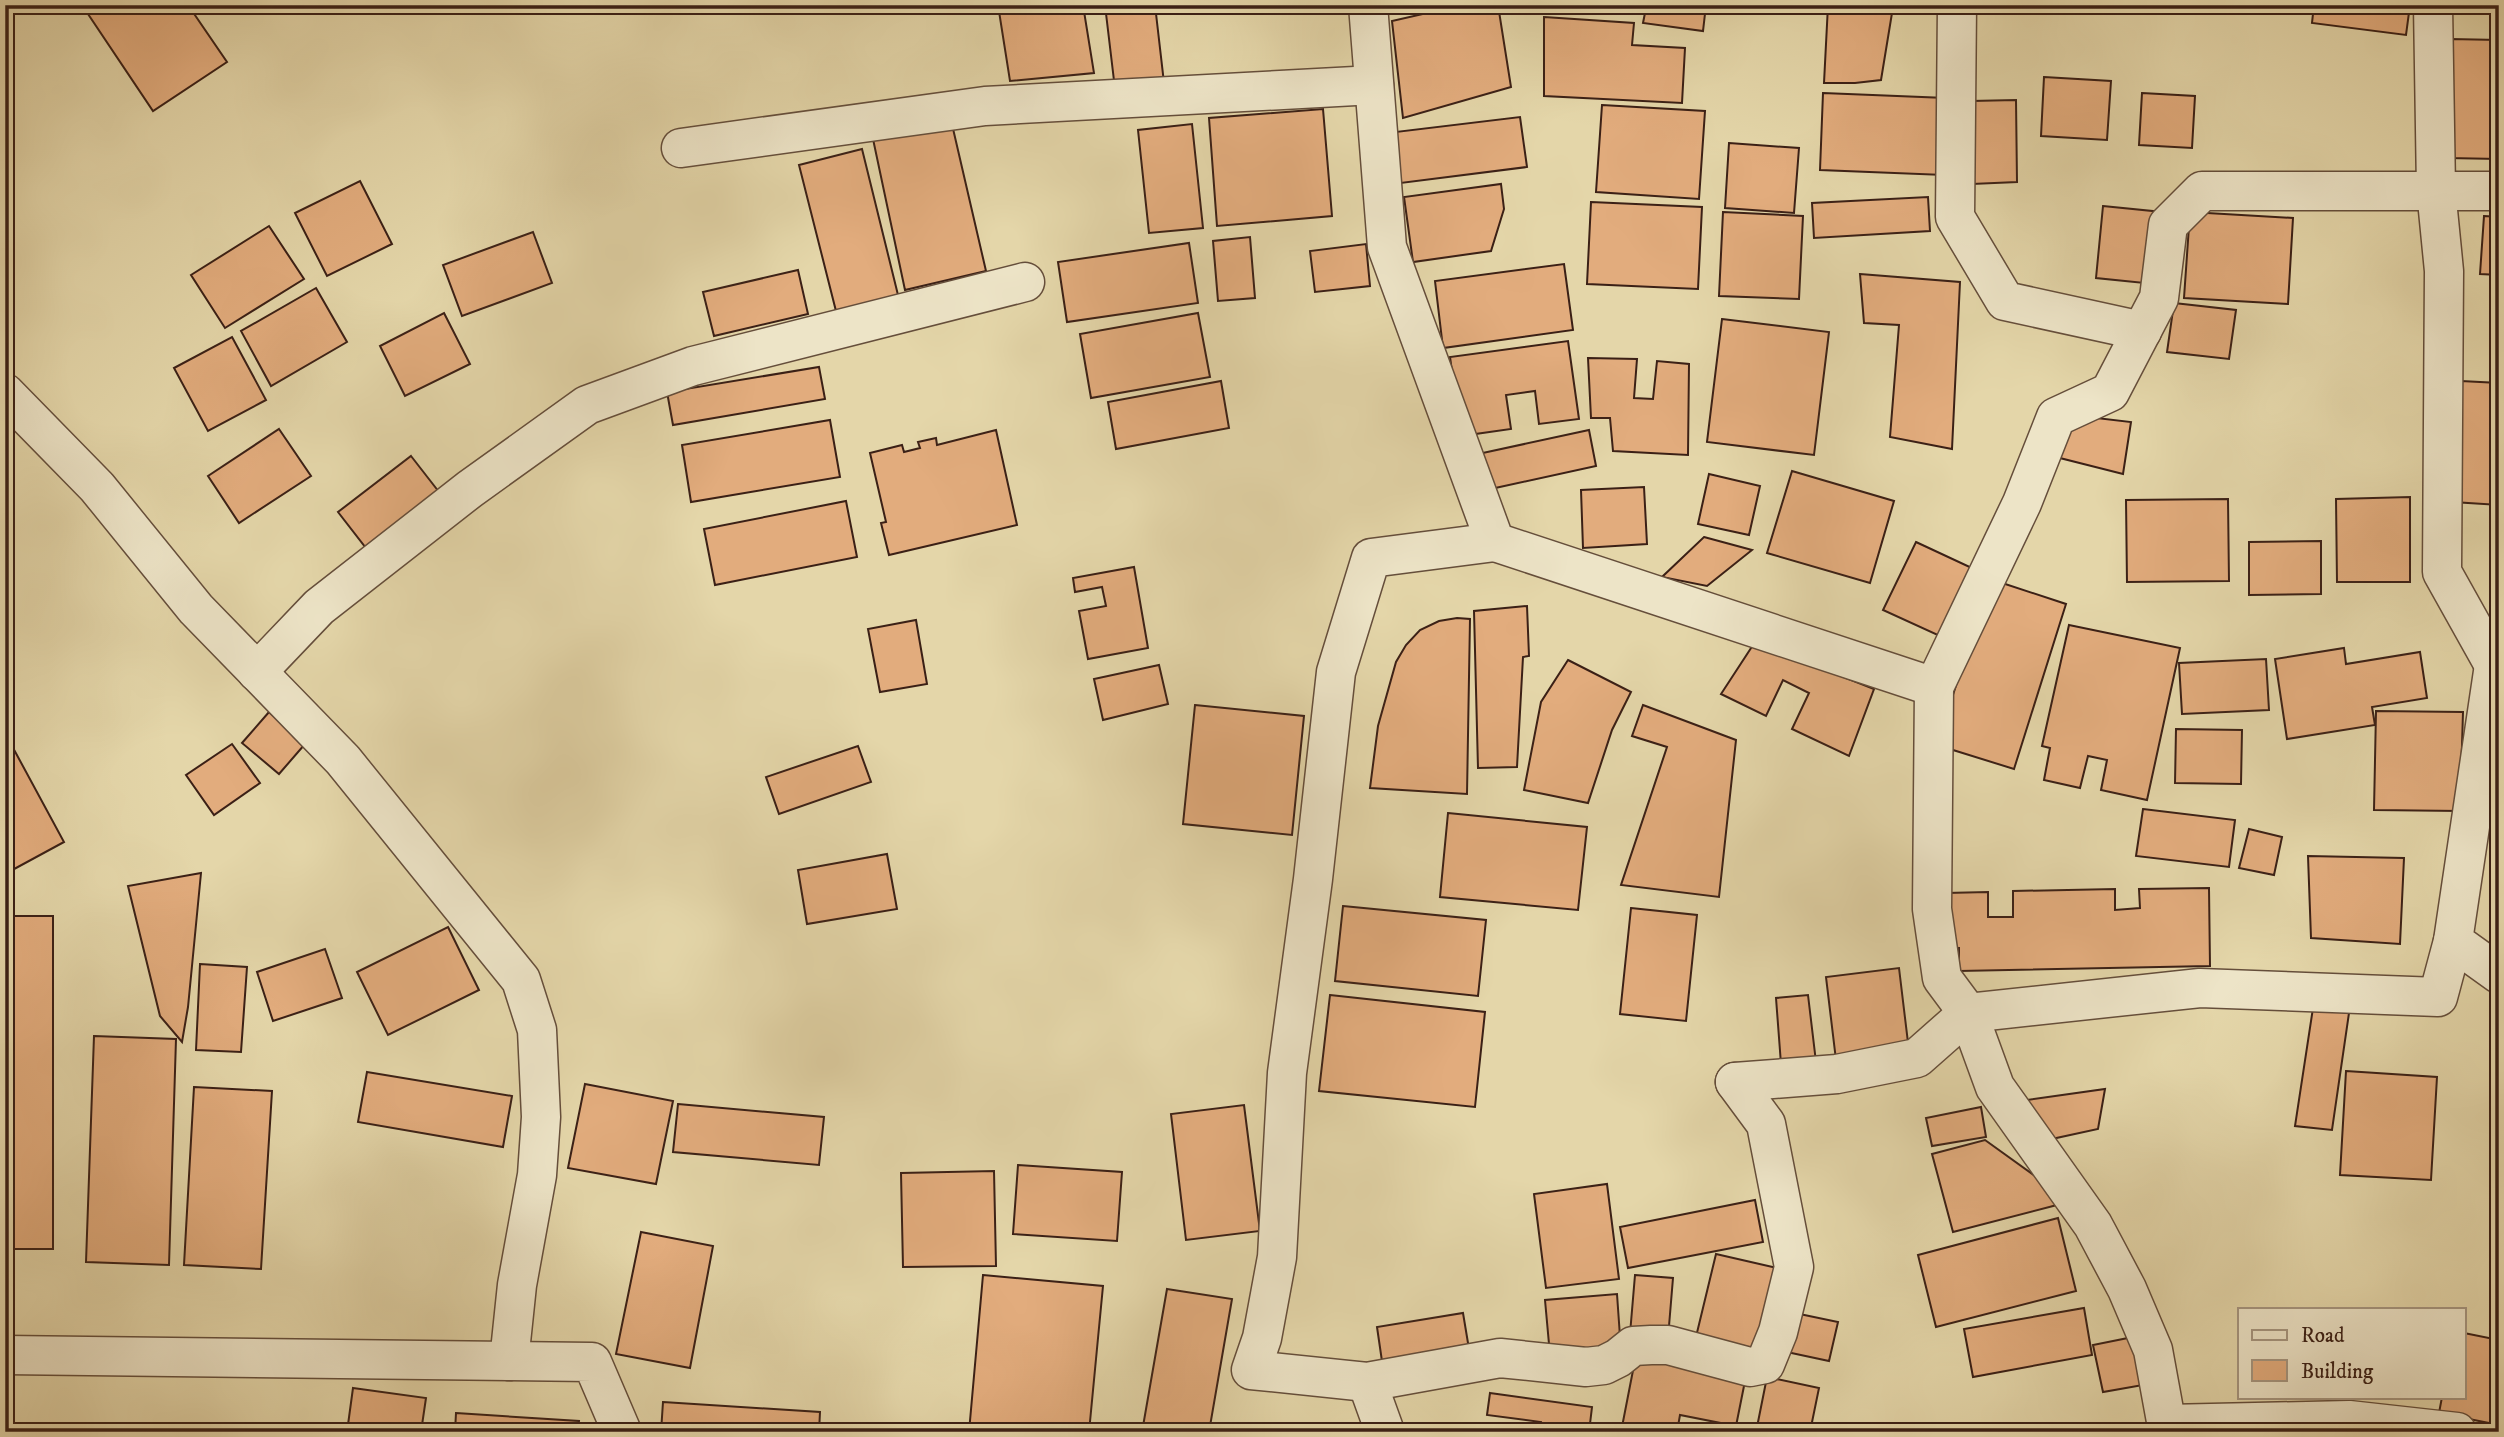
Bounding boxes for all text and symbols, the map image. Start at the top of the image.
legend [2238,1308,2466,1398]
text: Road [2301,1323,2345,1349]
text: Building [2301,1359,2374,1385]

